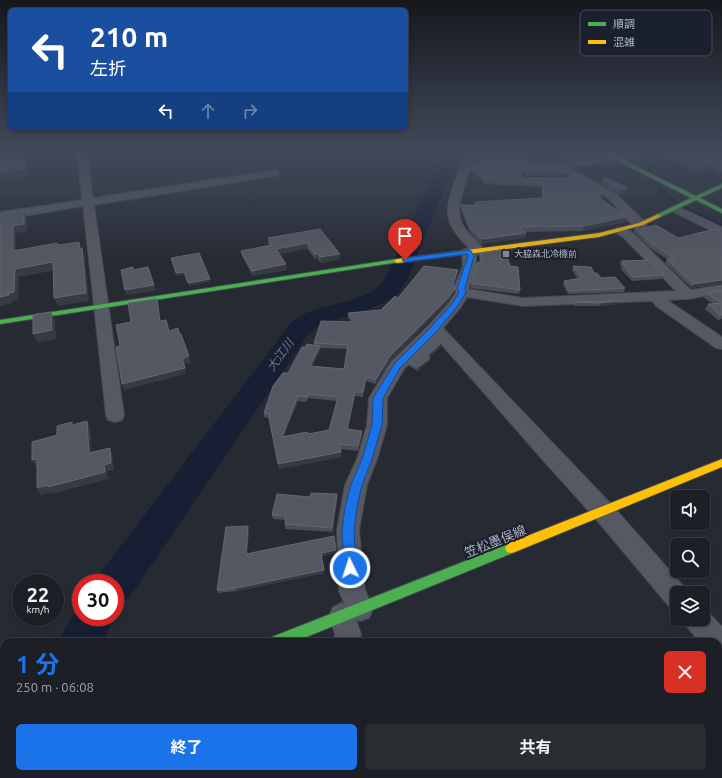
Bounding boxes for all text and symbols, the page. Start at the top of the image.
legend [580,10,712,56]
text: 順調 [613,18,635,30]
text: 210 m [90,21,168,52]
icon: left [24,24,76,76]
text: 混雑 [613,36,635,48]
text: 左折 [90,58,126,78]
icon: left [155,100,177,122]
icon: ahead [197,100,219,122]
icon: right [239,100,261,122]
pin [388,219,422,260]
icon: arrive [394,225,416,247]
place label: 大脇森北冷機前 [514,248,577,259]
marker: 大脇森北冷機前 [501,249,511,259]
water label: 大江川 [264,335,297,373]
map controls [670,490,710,626]
button: sound [670,490,710,530]
street label: 笠松墨俣線 [462,522,528,560]
button: search [670,538,710,578]
position arrow [329,547,371,589]
speed limit sign: 30 [72,574,124,626]
text: 22 [27,583,49,606]
button: layers [670,586,710,626]
text: km/h [26,604,50,615]
text: 1 分 [16,651,59,678]
button: close [664,651,706,693]
text: 250 m · 06:08 [16,680,94,694]
button: 終了 [16,724,357,770]
button: 共有 [365,724,706,770]

